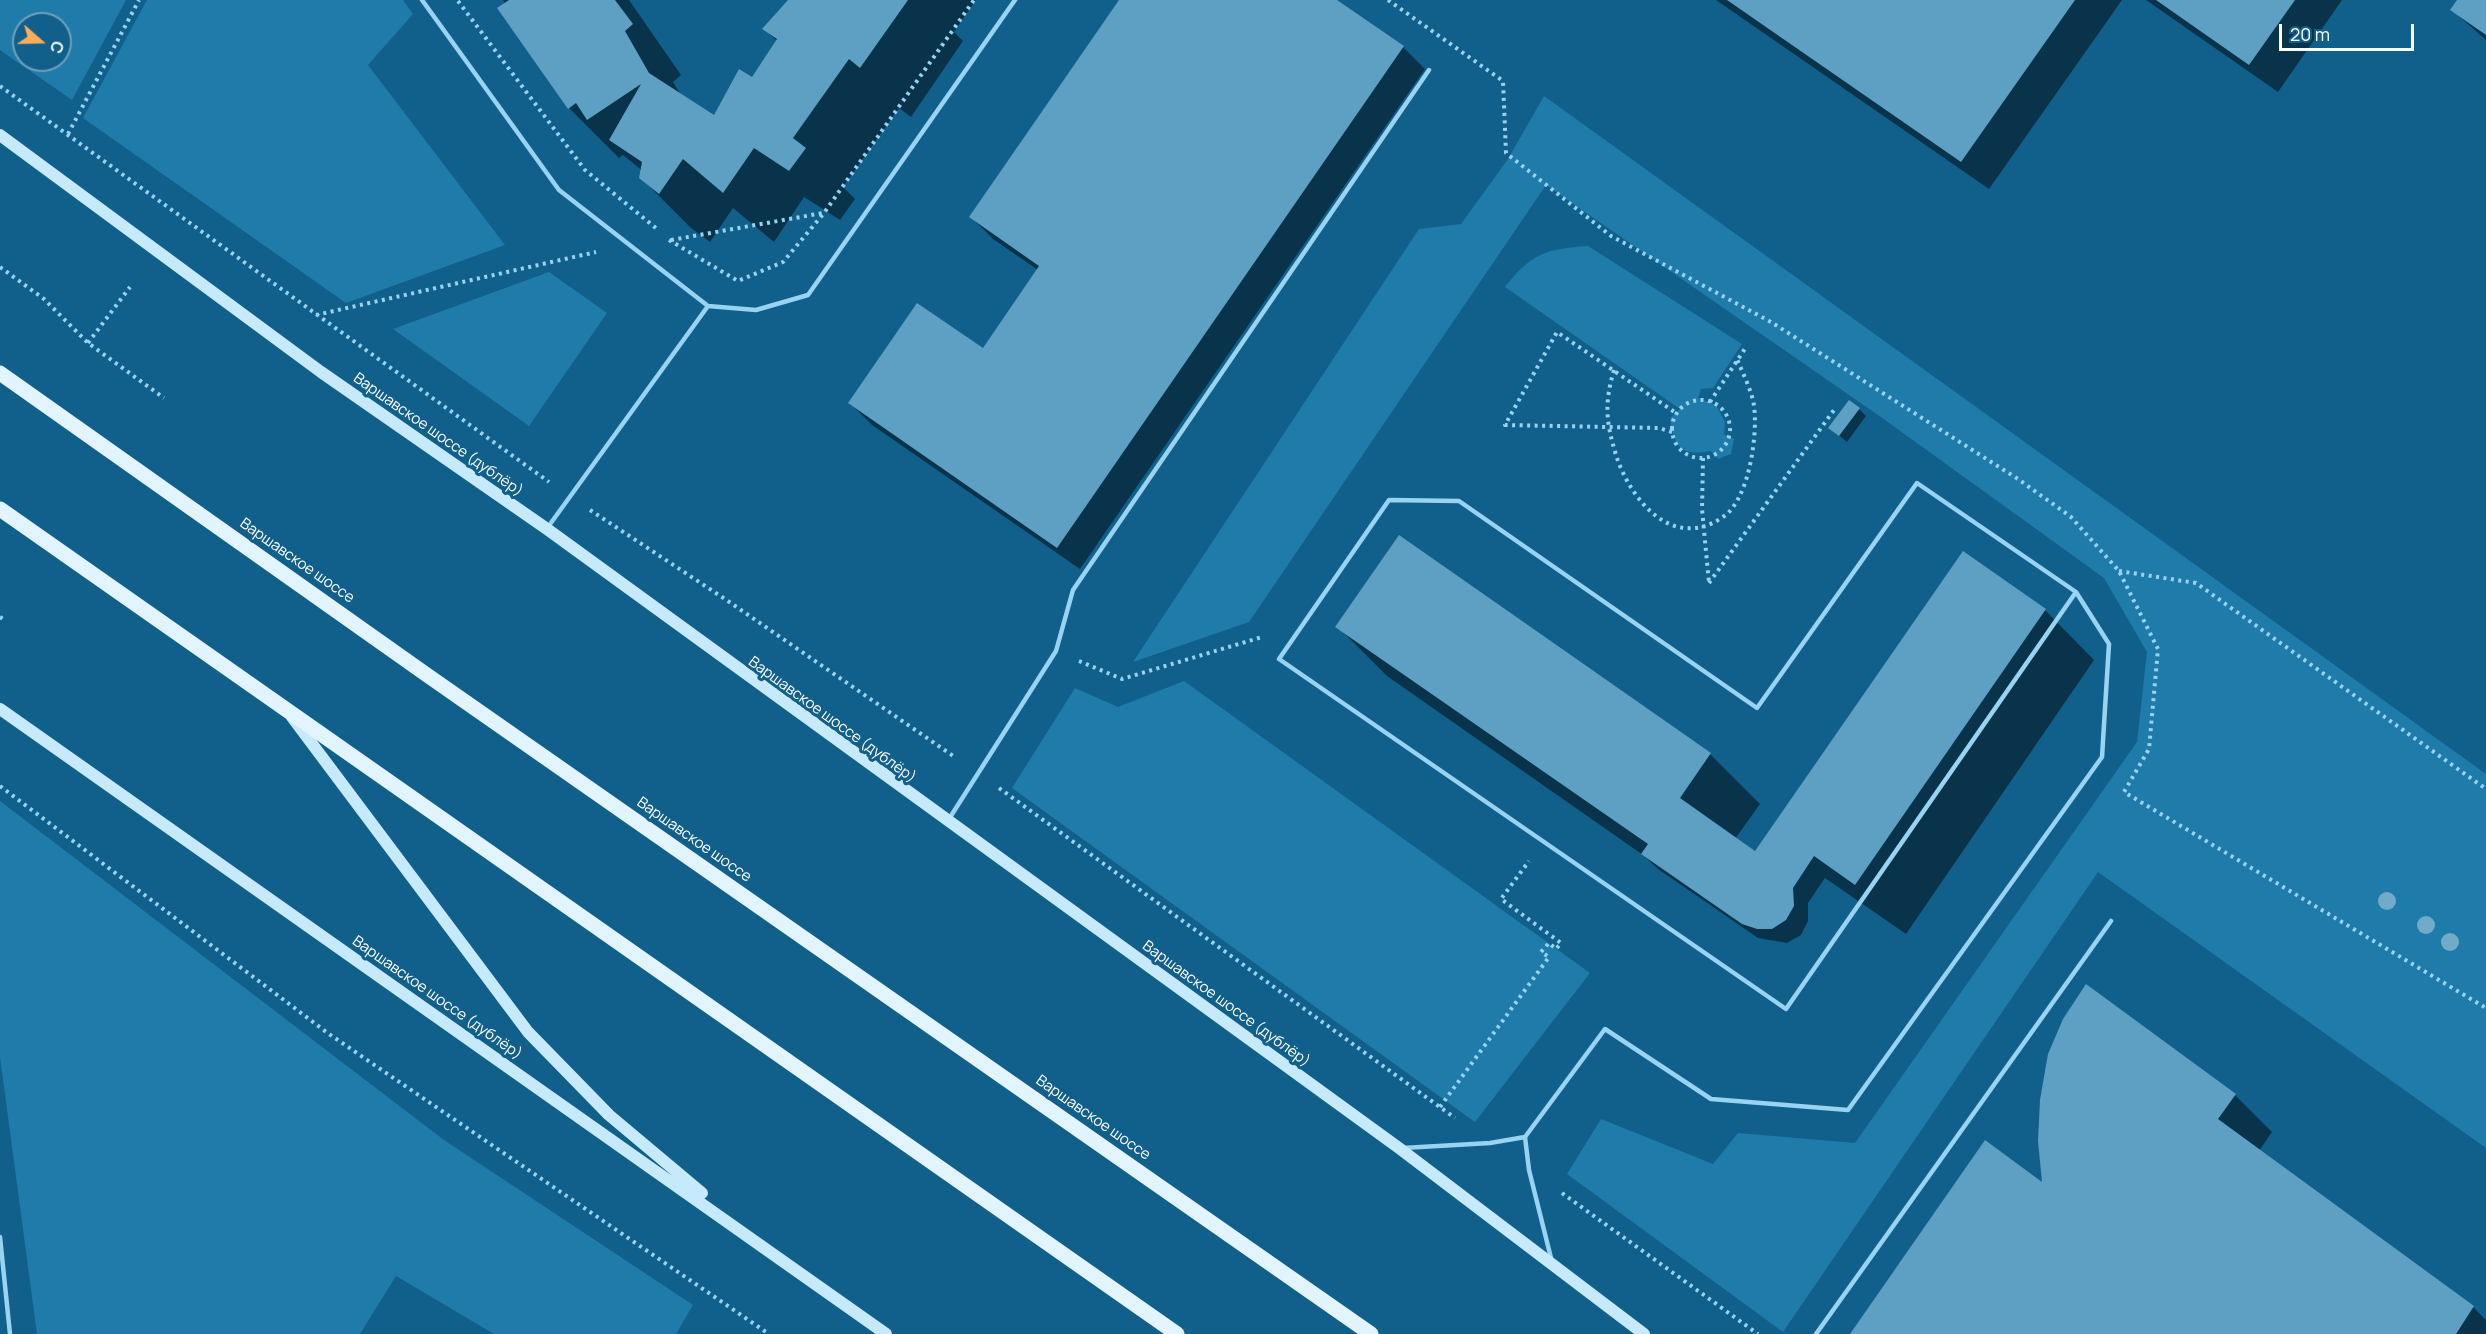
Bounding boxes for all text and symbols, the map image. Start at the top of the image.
north arrow [12,12,72,72]
scale bar [2282,12,2417,50]
text: 20 m [2290,22,2330,46]
text: С [45,38,69,57]
street label: Варшавское шоссе (дублёр) [350,369,526,501]
street label: Варшавское шоссе [236,515,358,607]
street label: Варшавское шоссе (дублёр) [745,653,919,787]
street label: Варшавское шоссе [633,794,755,886]
street label: Варшавское шоссе (дублёр) [349,932,525,1064]
street label: Варшавское шоссе (дублёр) [1139,937,1313,1071]
street label: Варшавское шоссе [1032,1072,1154,1164]

